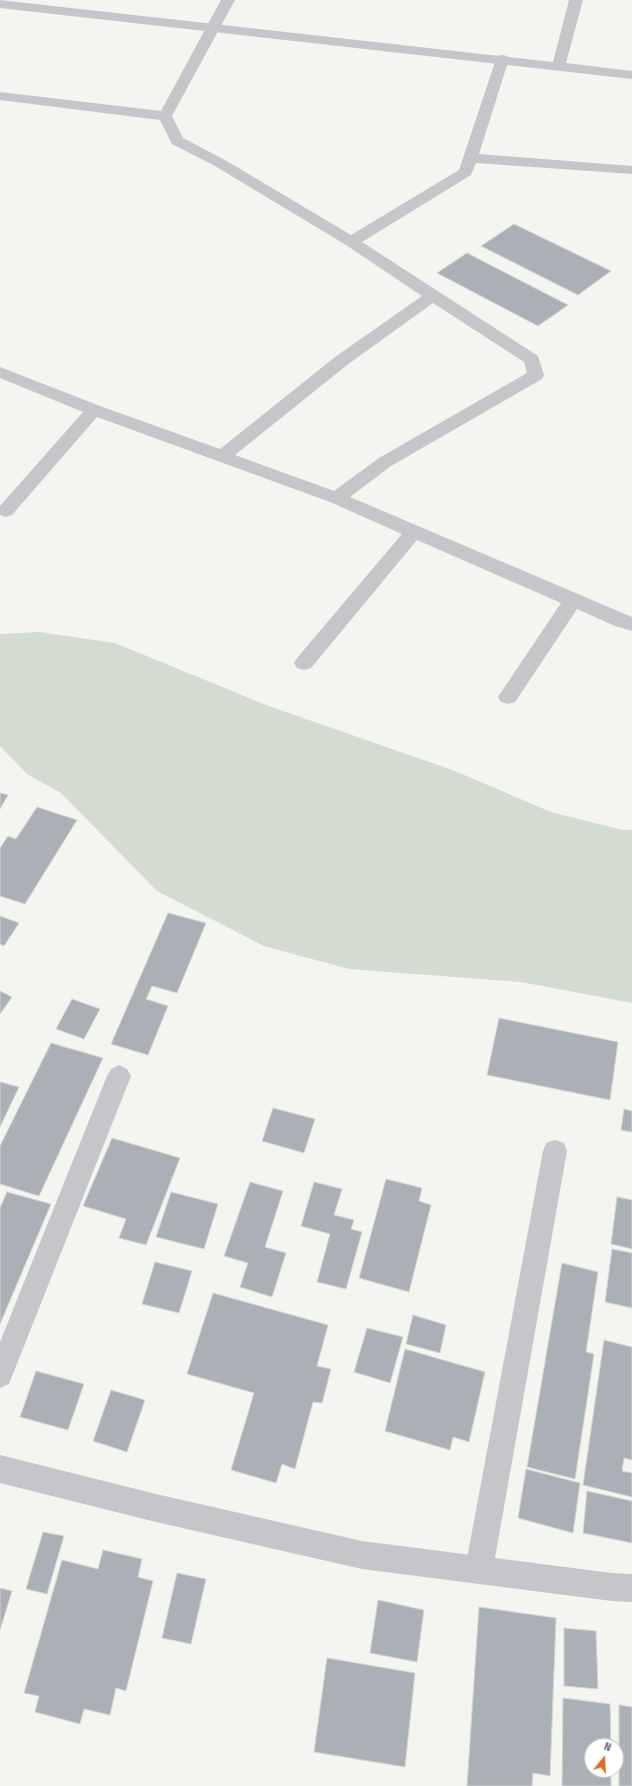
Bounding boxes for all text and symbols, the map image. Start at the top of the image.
north arrow [584,1738,624,1778]
text: N [602,1740,613,1754]

